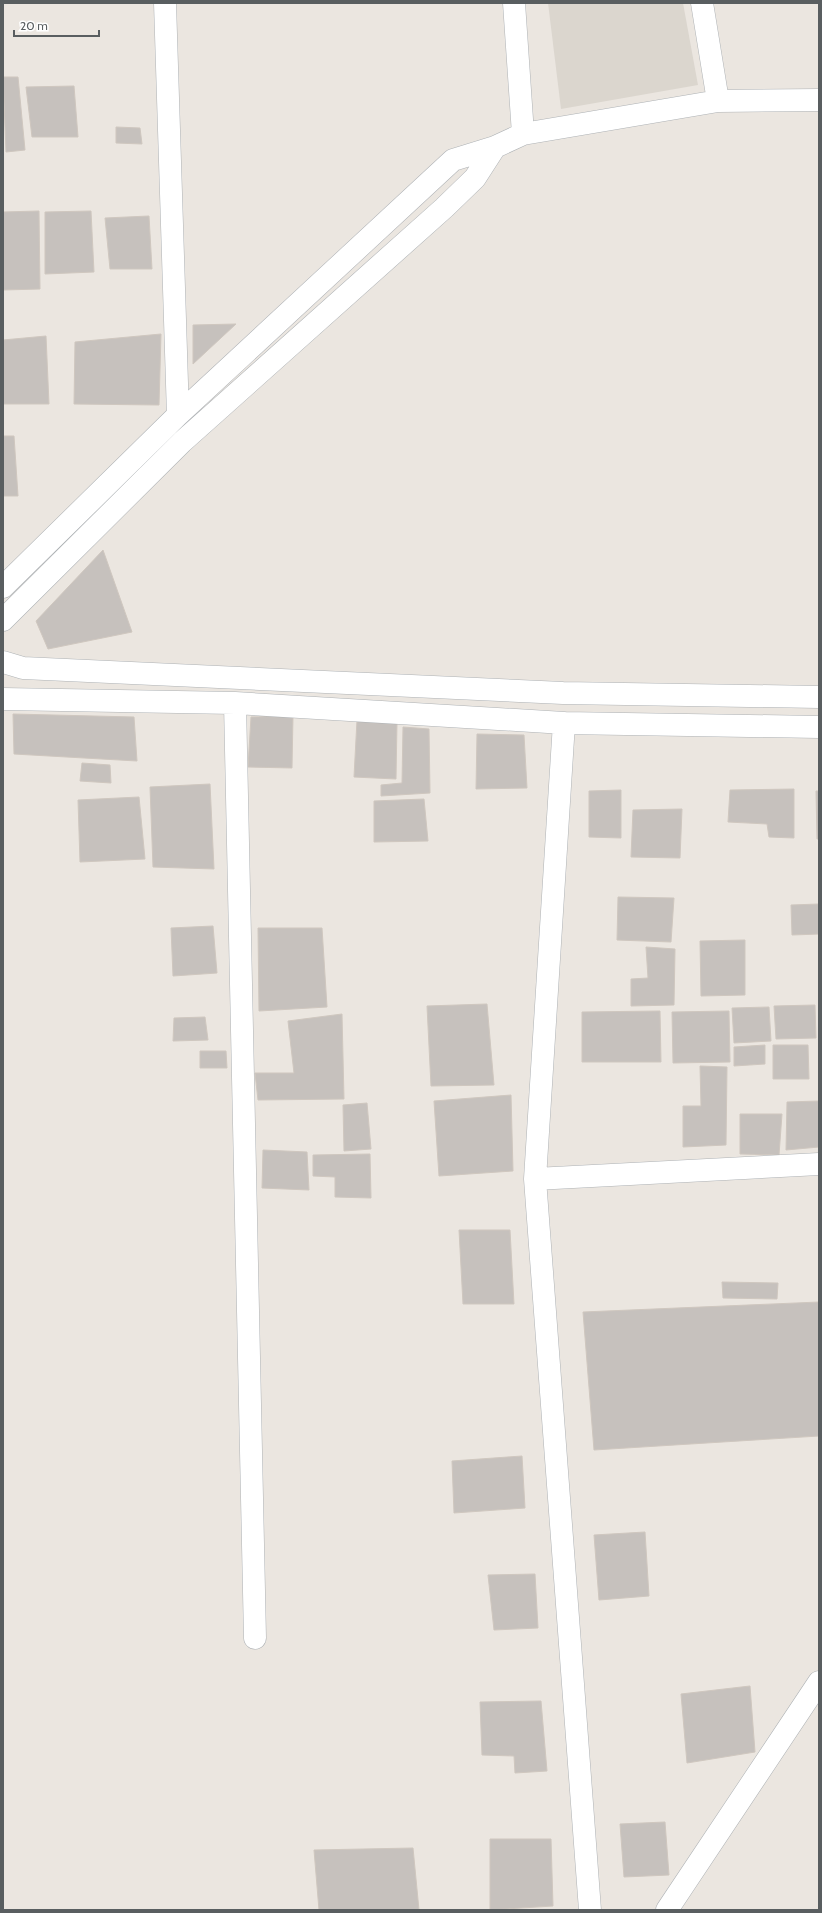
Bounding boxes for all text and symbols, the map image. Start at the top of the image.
scale bar [14,12,99,38]
text: 20 m [20,18,48,33]

